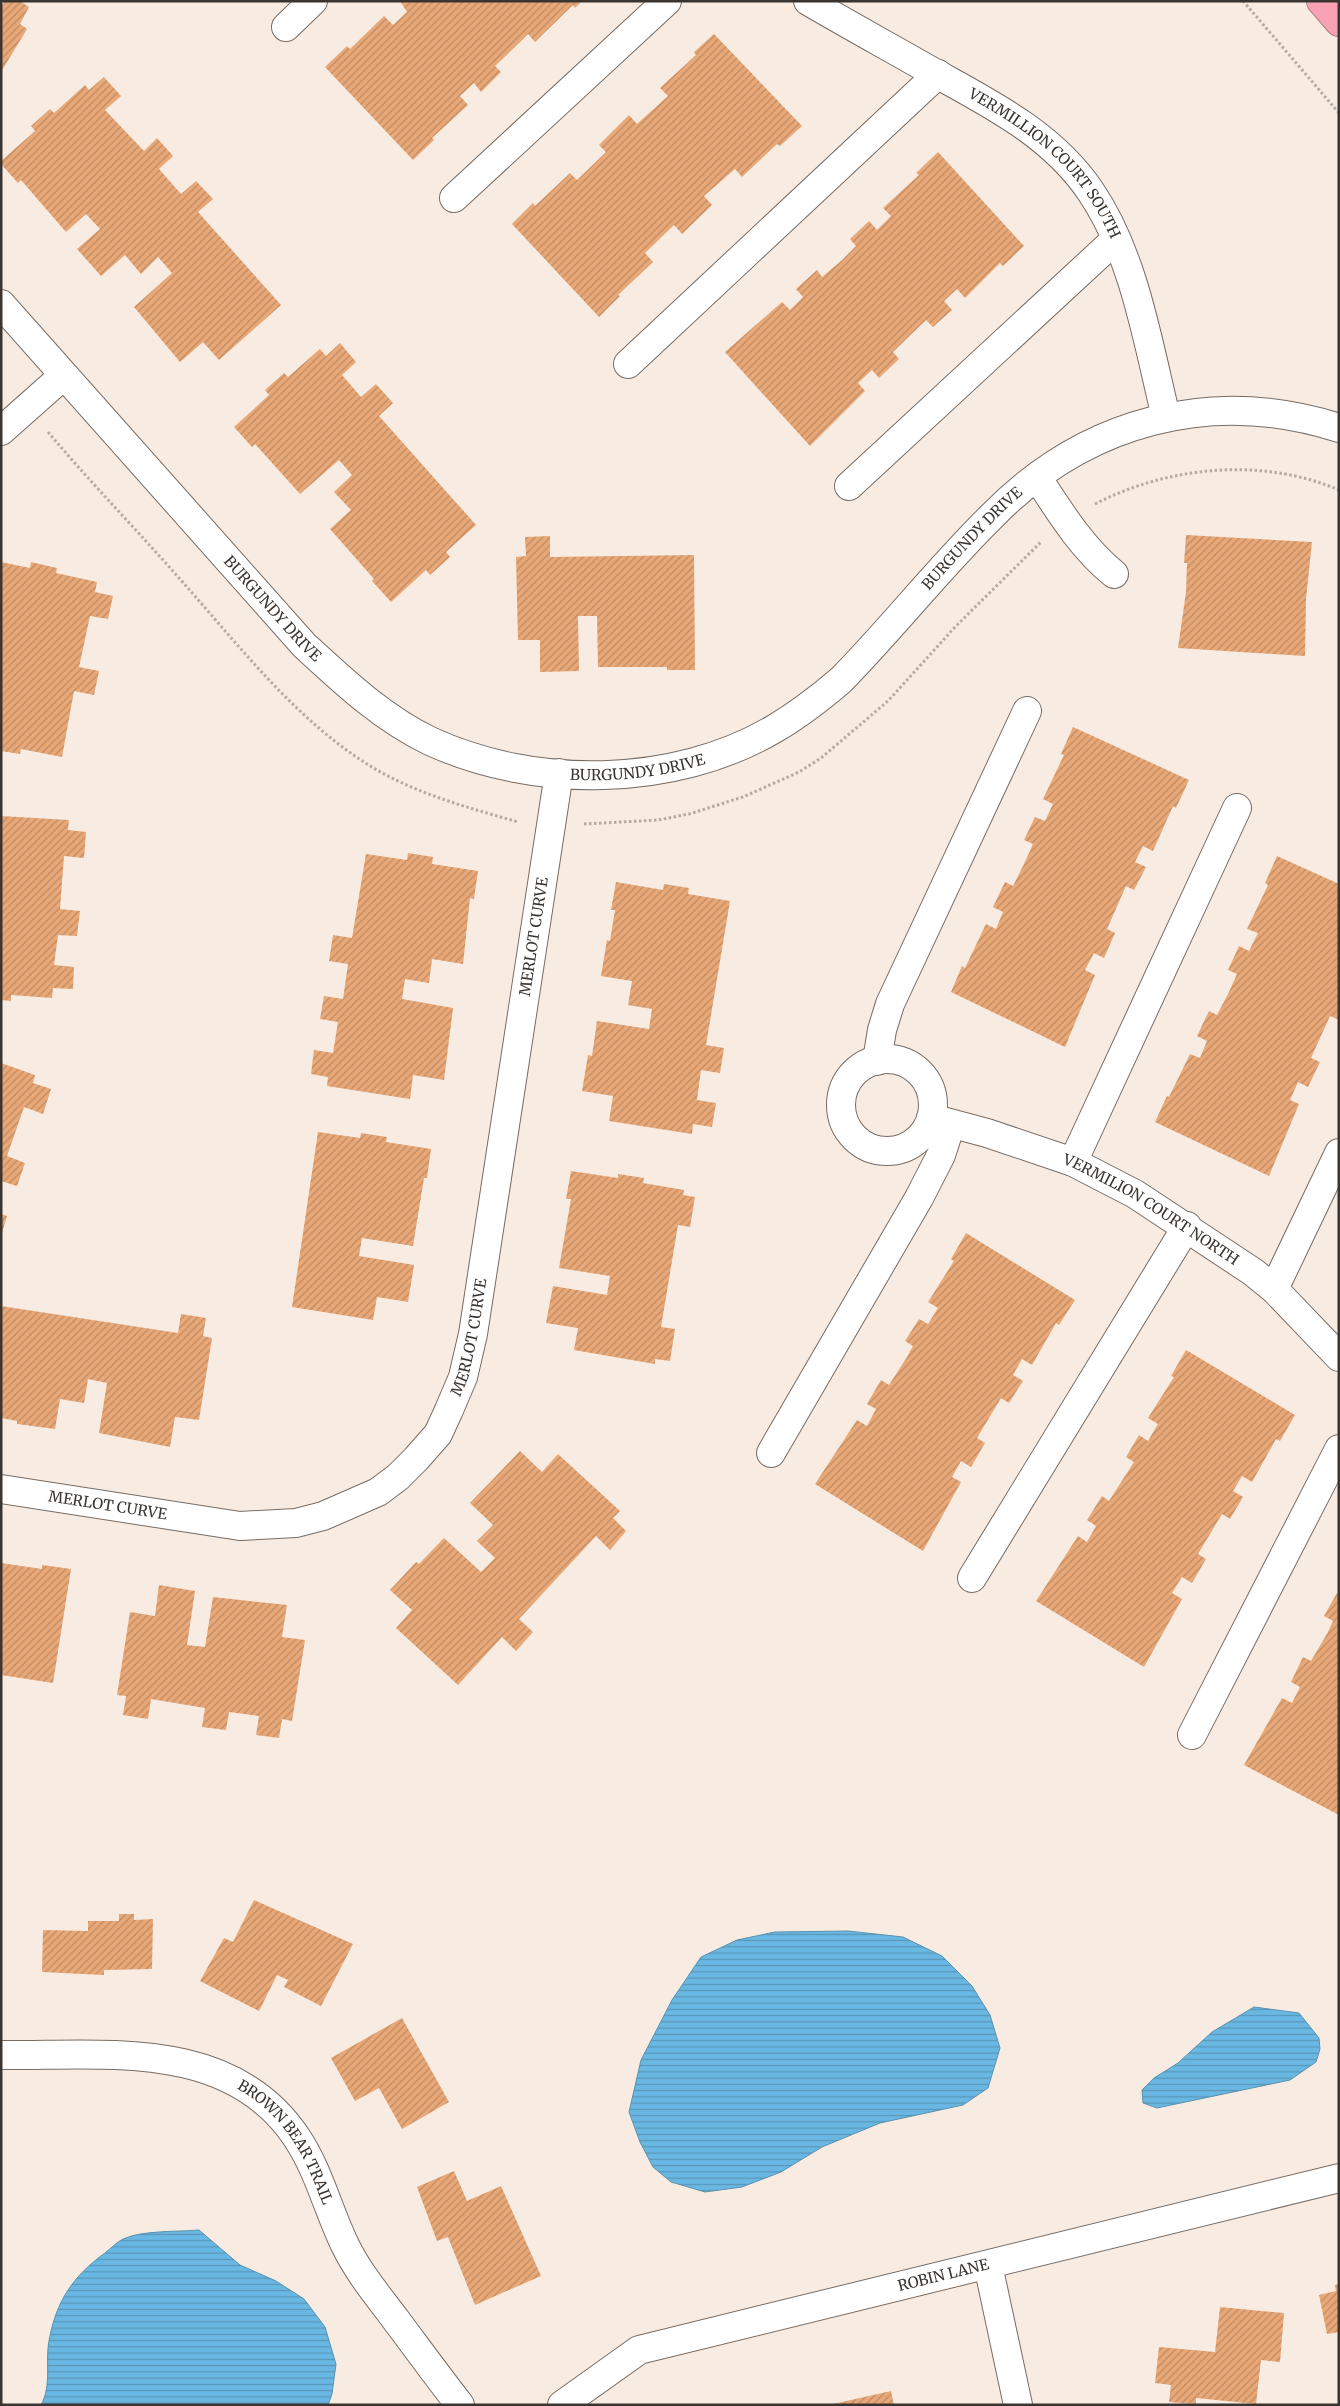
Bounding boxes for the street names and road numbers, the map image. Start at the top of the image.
street label: VERMILLION COURT SOUTH [965,83,1125,241]
street label: BURGUNDY DRIVE [917,482,1026,594]
street label: BURGUNDY DRIVE [220,551,326,665]
street label: BURGUNDY DRIVE [569,749,708,784]
street label: MERLOT CURVE [515,875,552,997]
street label: VERMILION COURT NORTH [1060,1149,1243,1269]
street label: MERLOT CURVE [446,1277,490,1399]
street label: MERLOT CURVE [47,1486,169,1524]
street label: BROWN BEAR TRAIL [235,2075,337,2208]
street label: ROBIN LANE [896,2254,991,2295]

